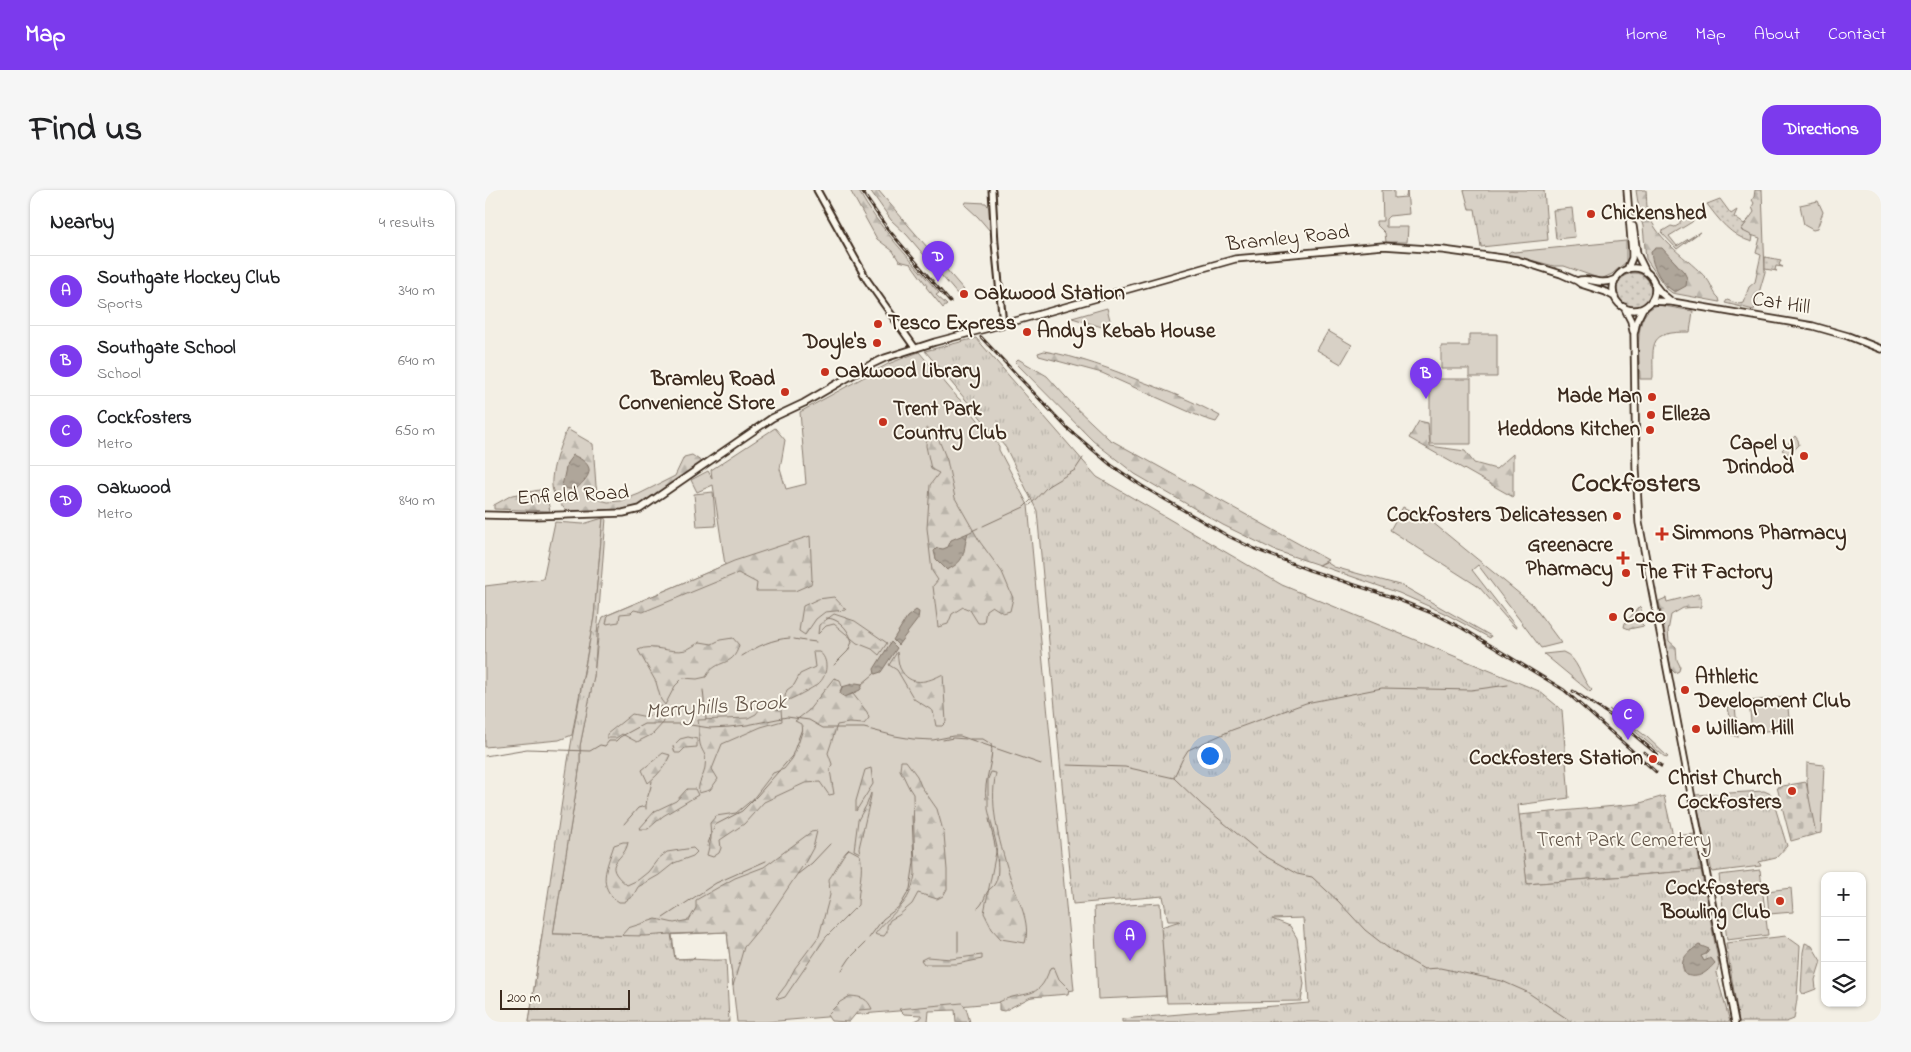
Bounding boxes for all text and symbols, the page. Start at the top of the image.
text: Map [25,18,66,53]
text: Home [1626,22,1667,48]
text: Map [1695,22,1726,48]
text: About [1754,22,1800,48]
text: Contact [1828,22,1886,48]
text: Find us [30,105,142,156]
button: Directions [1762,105,1881,155]
place label: Chickenshed [1601,199,1707,229]
text: Nearby [50,208,114,238]
marker: Chickenshed [1585,208,1597,220]
text: 4 results [379,211,435,235]
street label: Bramley Road [1224,218,1352,262]
pin: D [922,241,954,282]
text: Southgate Hockey Club [97,265,280,292]
text: A [61,279,71,303]
text: 340 m [398,279,435,303]
place label: Oakwood Station [974,279,1125,309]
street label: Cat Hill [1750,285,1812,323]
marker: Oakwood Station [958,288,970,300]
text: Sports [97,292,143,316]
place label: Tesco Express [888,309,1017,339]
place label: Andy's Kebab House [1037,317,1216,349]
marker: Tesco Express [872,318,884,330]
marker: Andy's Kebab House [1021,326,1033,338]
place label: Doyle's [802,328,867,360]
text: Southgate School [97,335,236,362]
marker: Doyle's [871,337,883,349]
text: B [61,349,71,373]
text: 640 m [398,349,435,373]
place label: Oakwood Library [835,357,981,389]
pin: B [1410,358,1442,399]
text: School [97,362,141,386]
place label: Bramley Road Convenience Store [619,365,776,419]
marker: Oakwood Library [819,366,831,378]
place label: Made Man [1557,382,1642,412]
marker: Bramley Road Convenience Store [779,386,791,398]
marker: Made Man [1646,391,1658,403]
place label: Trent Park Country Club [893,395,1007,451]
place label: Elleza [1661,400,1710,430]
text: Cockfosters [97,405,192,432]
marker: Elleza [1645,409,1657,421]
place label: Heddons Kitchen [1497,415,1640,445]
marker: Trent Park Country Club [877,416,889,428]
text: C [62,419,70,443]
text: 650 m [395,419,435,443]
marker: Heddons Kitchen [1644,424,1656,436]
place label: Capel y Drindod [1722,429,1794,483]
text: Metro [97,432,133,456]
marker: Capel y Drindod [1798,450,1810,462]
district label: Cockfosters [1571,466,1701,504]
text: Oakwood [97,475,171,502]
street label: Enfield Road [516,478,630,514]
text: D [60,489,72,513]
text: 840 m [399,489,435,513]
place label: Cockfosters Delicatessen [1387,501,1607,531]
text: Metro [97,502,133,526]
marker: Cockfosters Delicatessen [1611,510,1623,522]
place label: Simmons Pharmacy [1672,519,1847,551]
marker: Simmons Pharmacy [1656,528,1668,540]
place label: Greenacre Pharmacy [1526,531,1614,587]
marker: Greenacre Pharmacy [1617,552,1629,564]
place label: The Fit Factory [1636,558,1773,590]
marker: The Fit Factory [1620,567,1632,579]
place label: Coco [1623,602,1666,632]
marker: Coco [1607,611,1619,623]
place label: Athletic Development Club [1694,663,1851,717]
marker: Athletic Development Club [1679,684,1691,696]
water label: Merryhills Brook [645,687,789,729]
pin: C [1612,699,1644,740]
place label: William Hill [1706,714,1794,744]
marker: William Hill [1690,723,1702,735]
your location [1197,743,1223,769]
place label: Cockfosters Station [1469,744,1643,774]
marker: Cockfosters Station [1647,753,1659,765]
place label: Christ Church Cockfosters [1668,764,1782,818]
marker: Christ Church Cockfosters [1786,785,1798,797]
park label: Trent Park Cemetery [1536,826,1712,858]
map controls [1821,872,1866,1007]
button: + [1821,872,1866,917]
place label: Cockfosters Bowling Club [1660,874,1771,930]
marker: Cockfosters Bowling Club [1774,895,1786,907]
button: − [1821,917,1866,962]
pin: A [1114,920,1146,961]
button: layers [1821,962,1866,1007]
scale bar [500,987,630,1010]
text: 200 m [507,988,540,1009]

